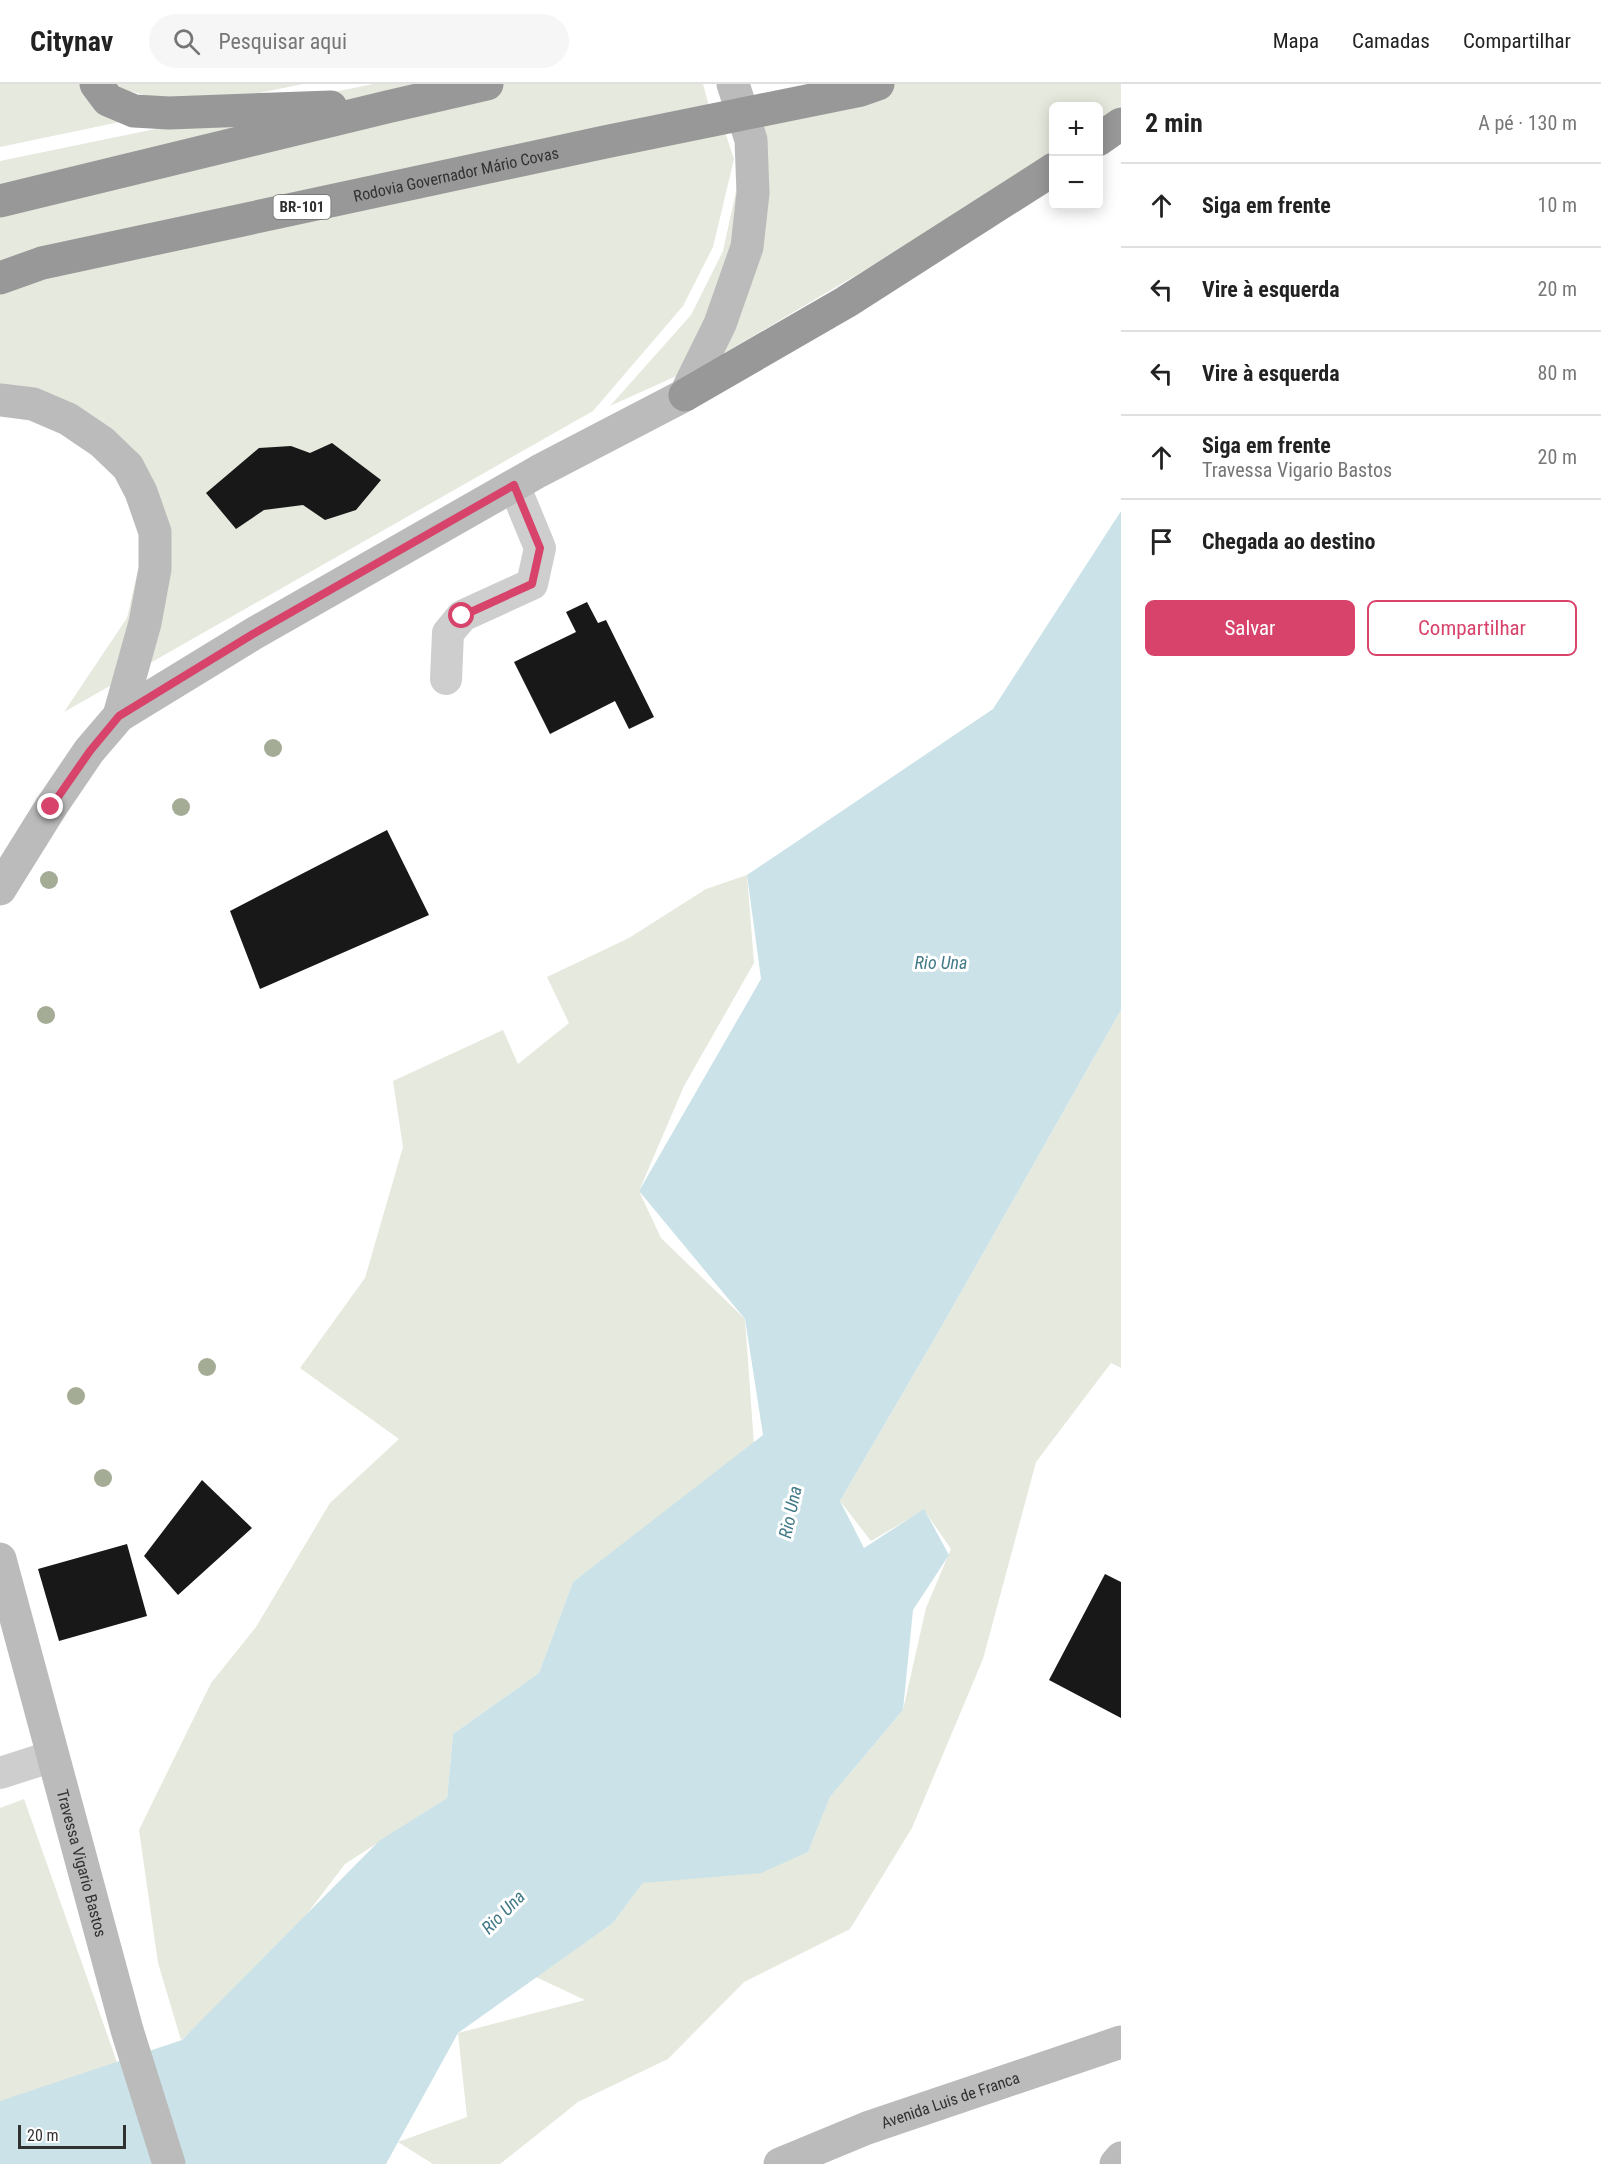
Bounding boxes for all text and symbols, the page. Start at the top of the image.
search box [149,14,569,68]
text: Citynav [30,25,113,58]
icon: search [170,25,203,58]
text: Pesquisar aqui [218,29,347,54]
text: Mapa [1273,29,1319,53]
text: Camadas [1352,29,1430,53]
text: Compartilhar [1463,29,1571,53]
map controls [1049,102,1103,210]
button: + [1049,102,1103,156]
text: 2 min [1145,108,1203,138]
text: A pé · 130 m [1478,111,1577,135]
street label: Rodovia Governador Mário Covas [352,143,560,205]
button: − [1049,156,1103,210]
icon: ahead [1145,189,1178,222]
text: Siga em frente [1202,193,1331,218]
text: 10 m [1538,193,1577,217]
road number: BR-101 [274,195,330,219]
icon: left [1145,273,1178,306]
text: Vire à esquerda [1202,277,1340,302]
text: 20 m [1538,277,1577,301]
icon: left [1145,357,1178,390]
text: Vire à esquerda [1202,361,1340,386]
text: 80 m [1538,361,1577,385]
text: Siga em frente [1202,433,1331,458]
icon: ahead [1145,441,1178,474]
text: 20 m [1538,445,1577,469]
text: Travessa Vigario Bastos [1202,458,1392,482]
icon: arrive [1145,525,1178,558]
text: Chegada ao destino [1202,529,1376,554]
button: Salvar [1145,600,1355,656]
button: Compartilhar [1367,600,1577,656]
route start [448,602,474,628]
route end [37,793,63,819]
water label: Rio Una [915,952,967,973]
water label: Rio Una [774,1484,806,1540]
street label: Travessa Vigario Bastos [53,1787,111,1939]
water label: Rio Una [477,1886,529,1938]
street label: Avenida Luis de Franca [878,2068,1022,2132]
scale bar [18,2122,126,2150]
text: 20 m [27,2126,59,2145]

